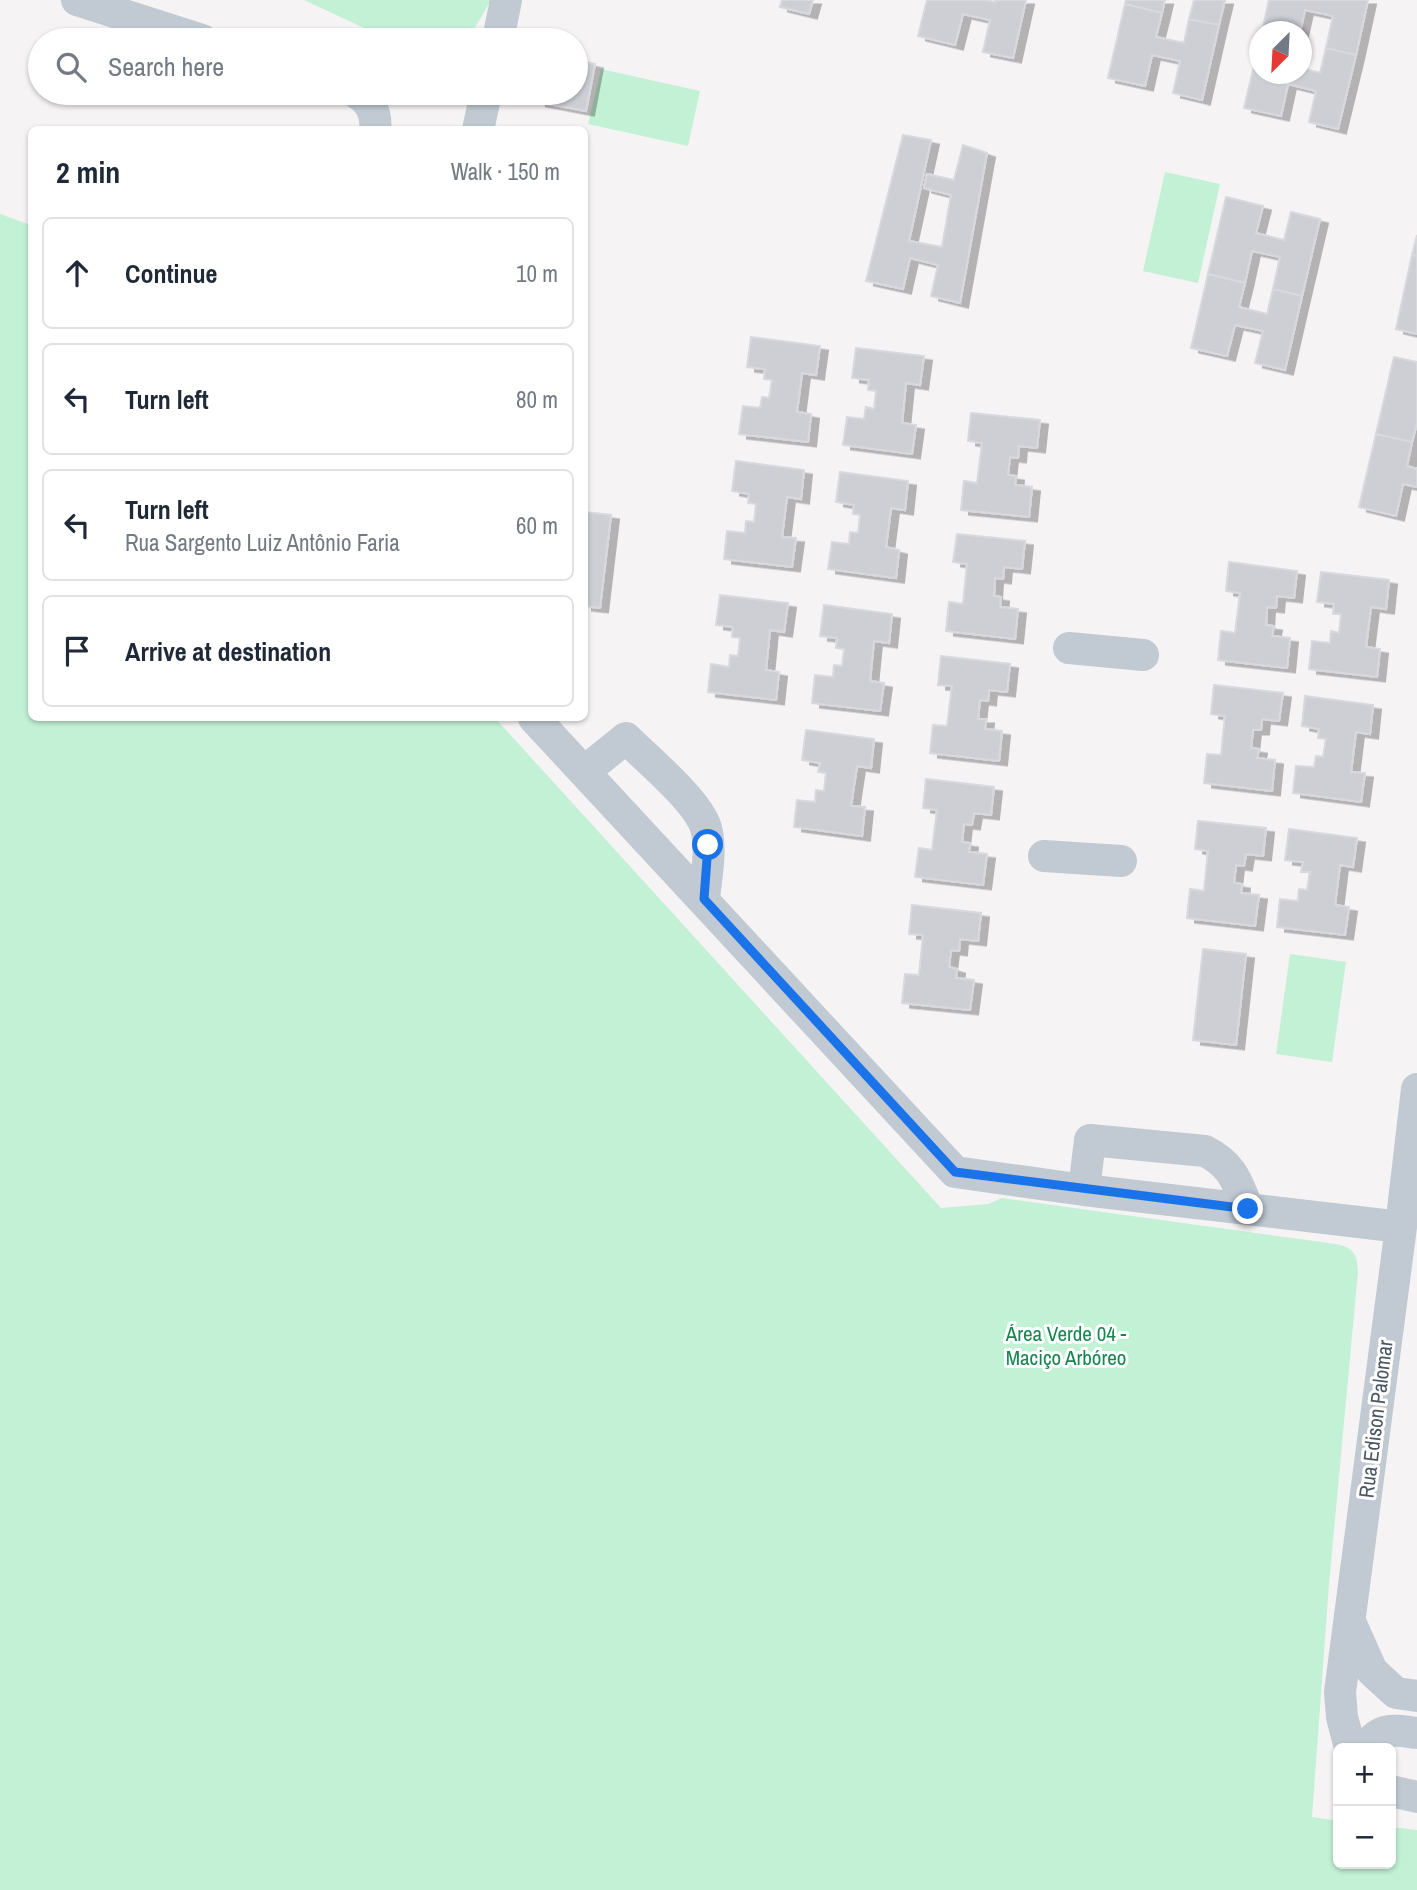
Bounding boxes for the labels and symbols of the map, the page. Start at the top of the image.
north arrow [1249,21,1312,84]
route start [692,829,723,860]
route end [1232,1193,1263,1224]
park label: Área Verde 04 - Maciço Arbóreo [1005,1319,1127,1372]
street label: Rua Edison Palomar [1351,1338,1400,1500]

